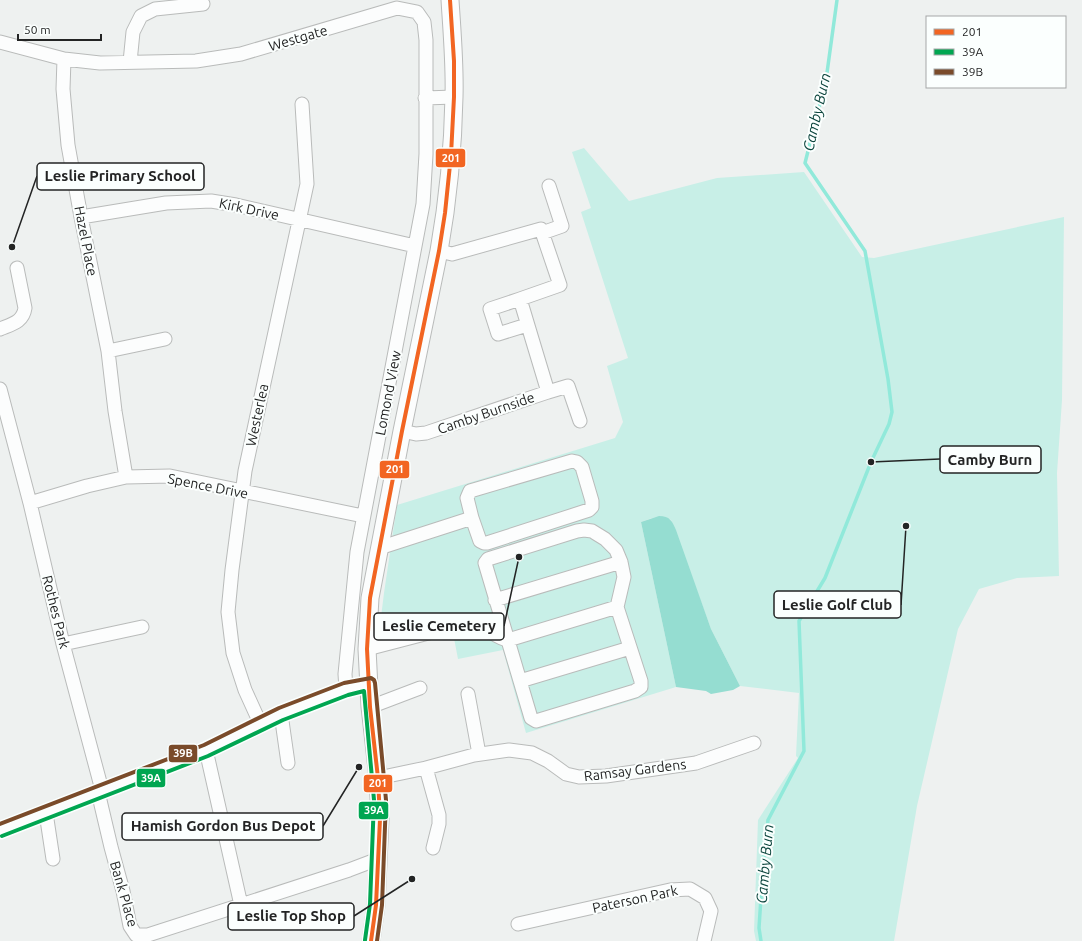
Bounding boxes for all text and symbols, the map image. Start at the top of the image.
scale bar [18,16,101,42]
legend [926,16,1066,88]
street label: Westgate [267,22,329,54]
text: 50 m [24,23,51,36]
text: 201 [962,25,982,38]
text: 39A [962,45,984,58]
text: 39B [962,65,983,78]
water label: Camby Burn [799,71,834,153]
line badge: 201 [435,148,466,168]
text: 201 [442,152,460,164]
callout: Leslie Primary School [37,163,204,190]
text: Leslie Primary School [44,167,196,184]
street label: Kirk Drive [218,195,280,223]
street label: Hazel Place [71,204,101,278]
street label: Lomond View [372,349,404,437]
street label: Westerlea [243,382,271,448]
street label: Camby Burnside [435,389,537,437]
callout: Camby Burn [940,446,1041,473]
text: Camby Burn [948,451,1032,468]
line badge: 201 [379,460,410,479]
text: 201 [386,463,404,475]
street label: Spence Drive [166,470,250,502]
street label: Rothes Park [39,574,73,650]
callout: Leslie Golf Club [774,591,901,618]
text: Leslie Golf Club [782,596,892,613]
callout: Leslie Cemetery [374,613,504,640]
text: Leslie Cemetery [382,617,496,634]
line badge: 39B [168,744,198,763]
text: 39B [173,747,193,759]
street label: Ramsay Gardens [583,756,687,784]
line badge: 39A [136,768,166,788]
text: 39A [141,772,161,784]
line badge: 201 [363,774,393,793]
text: 201 [369,777,387,789]
line badge: 39A [358,801,389,820]
text: 39A [364,804,384,816]
callout: Hamish Gordon Bus Depot [122,813,323,840]
text: Hamish Gordon Bus Depot [131,817,316,834]
water label: Camby Burn [753,824,776,904]
street label: Bank Place [107,859,141,929]
street label: Paterson Park [591,882,679,916]
callout: Leslie Top Shop [228,903,354,930]
text: Leslie Top Shop [236,907,346,924]

